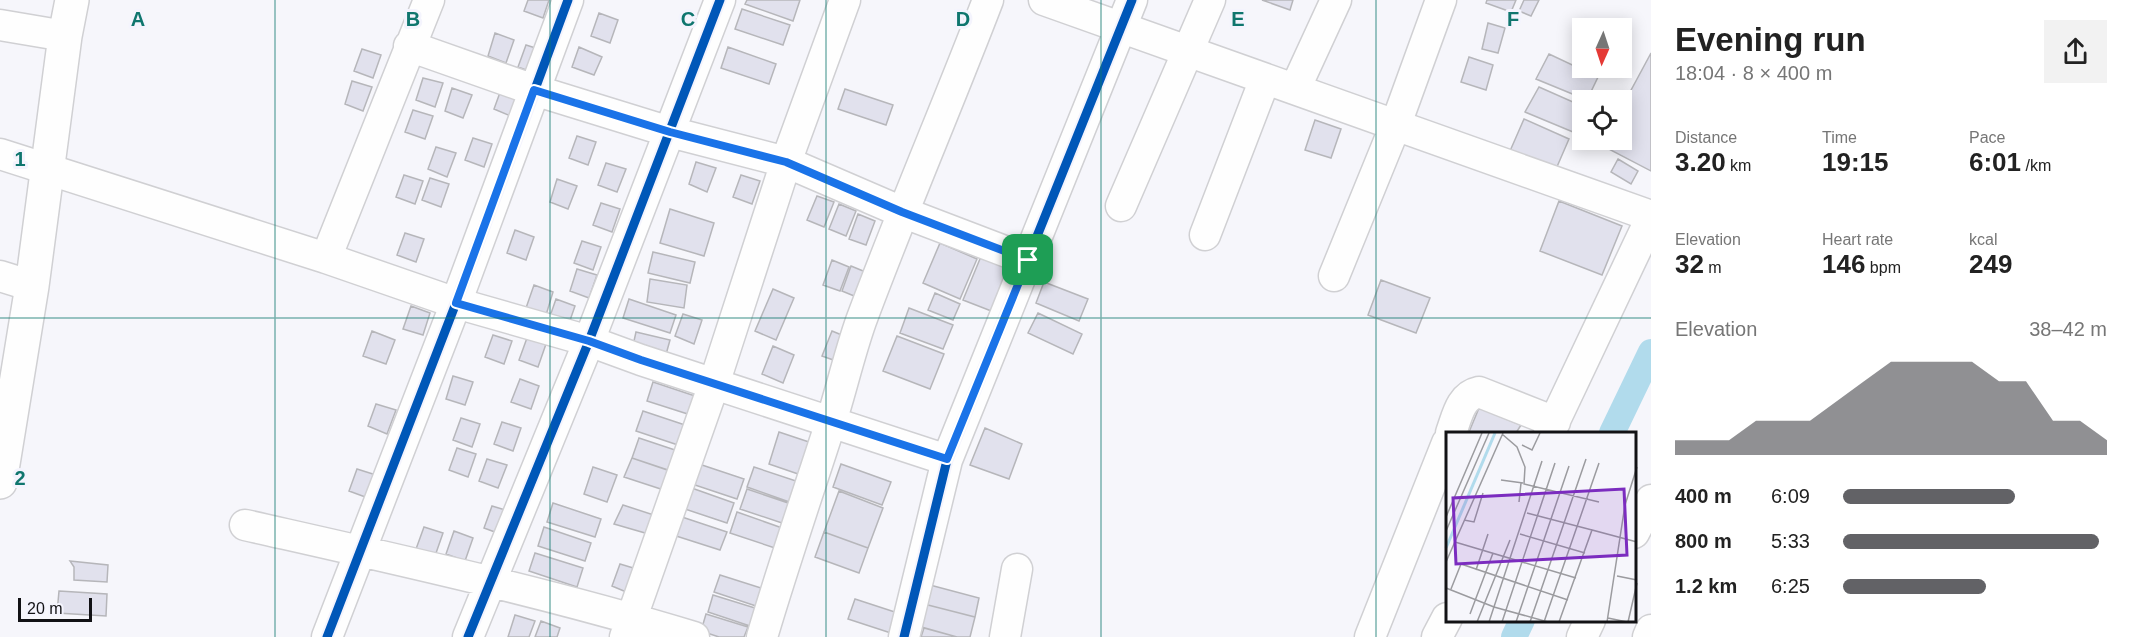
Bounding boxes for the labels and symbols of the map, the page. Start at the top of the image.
text: A [131,8,145,30]
text: B [406,8,420,30]
text: C [681,8,695,30]
text: D [956,8,970,30]
text: E [1231,8,1245,30]
text: F [1507,8,1519,30]
north arrow [1572,18,1632,78]
text: 1 [14,148,26,170]
pin [1002,234,1053,285]
inset map [1446,432,1636,622]
text: 2 [14,467,26,489]
scale bar [18,595,92,622]

